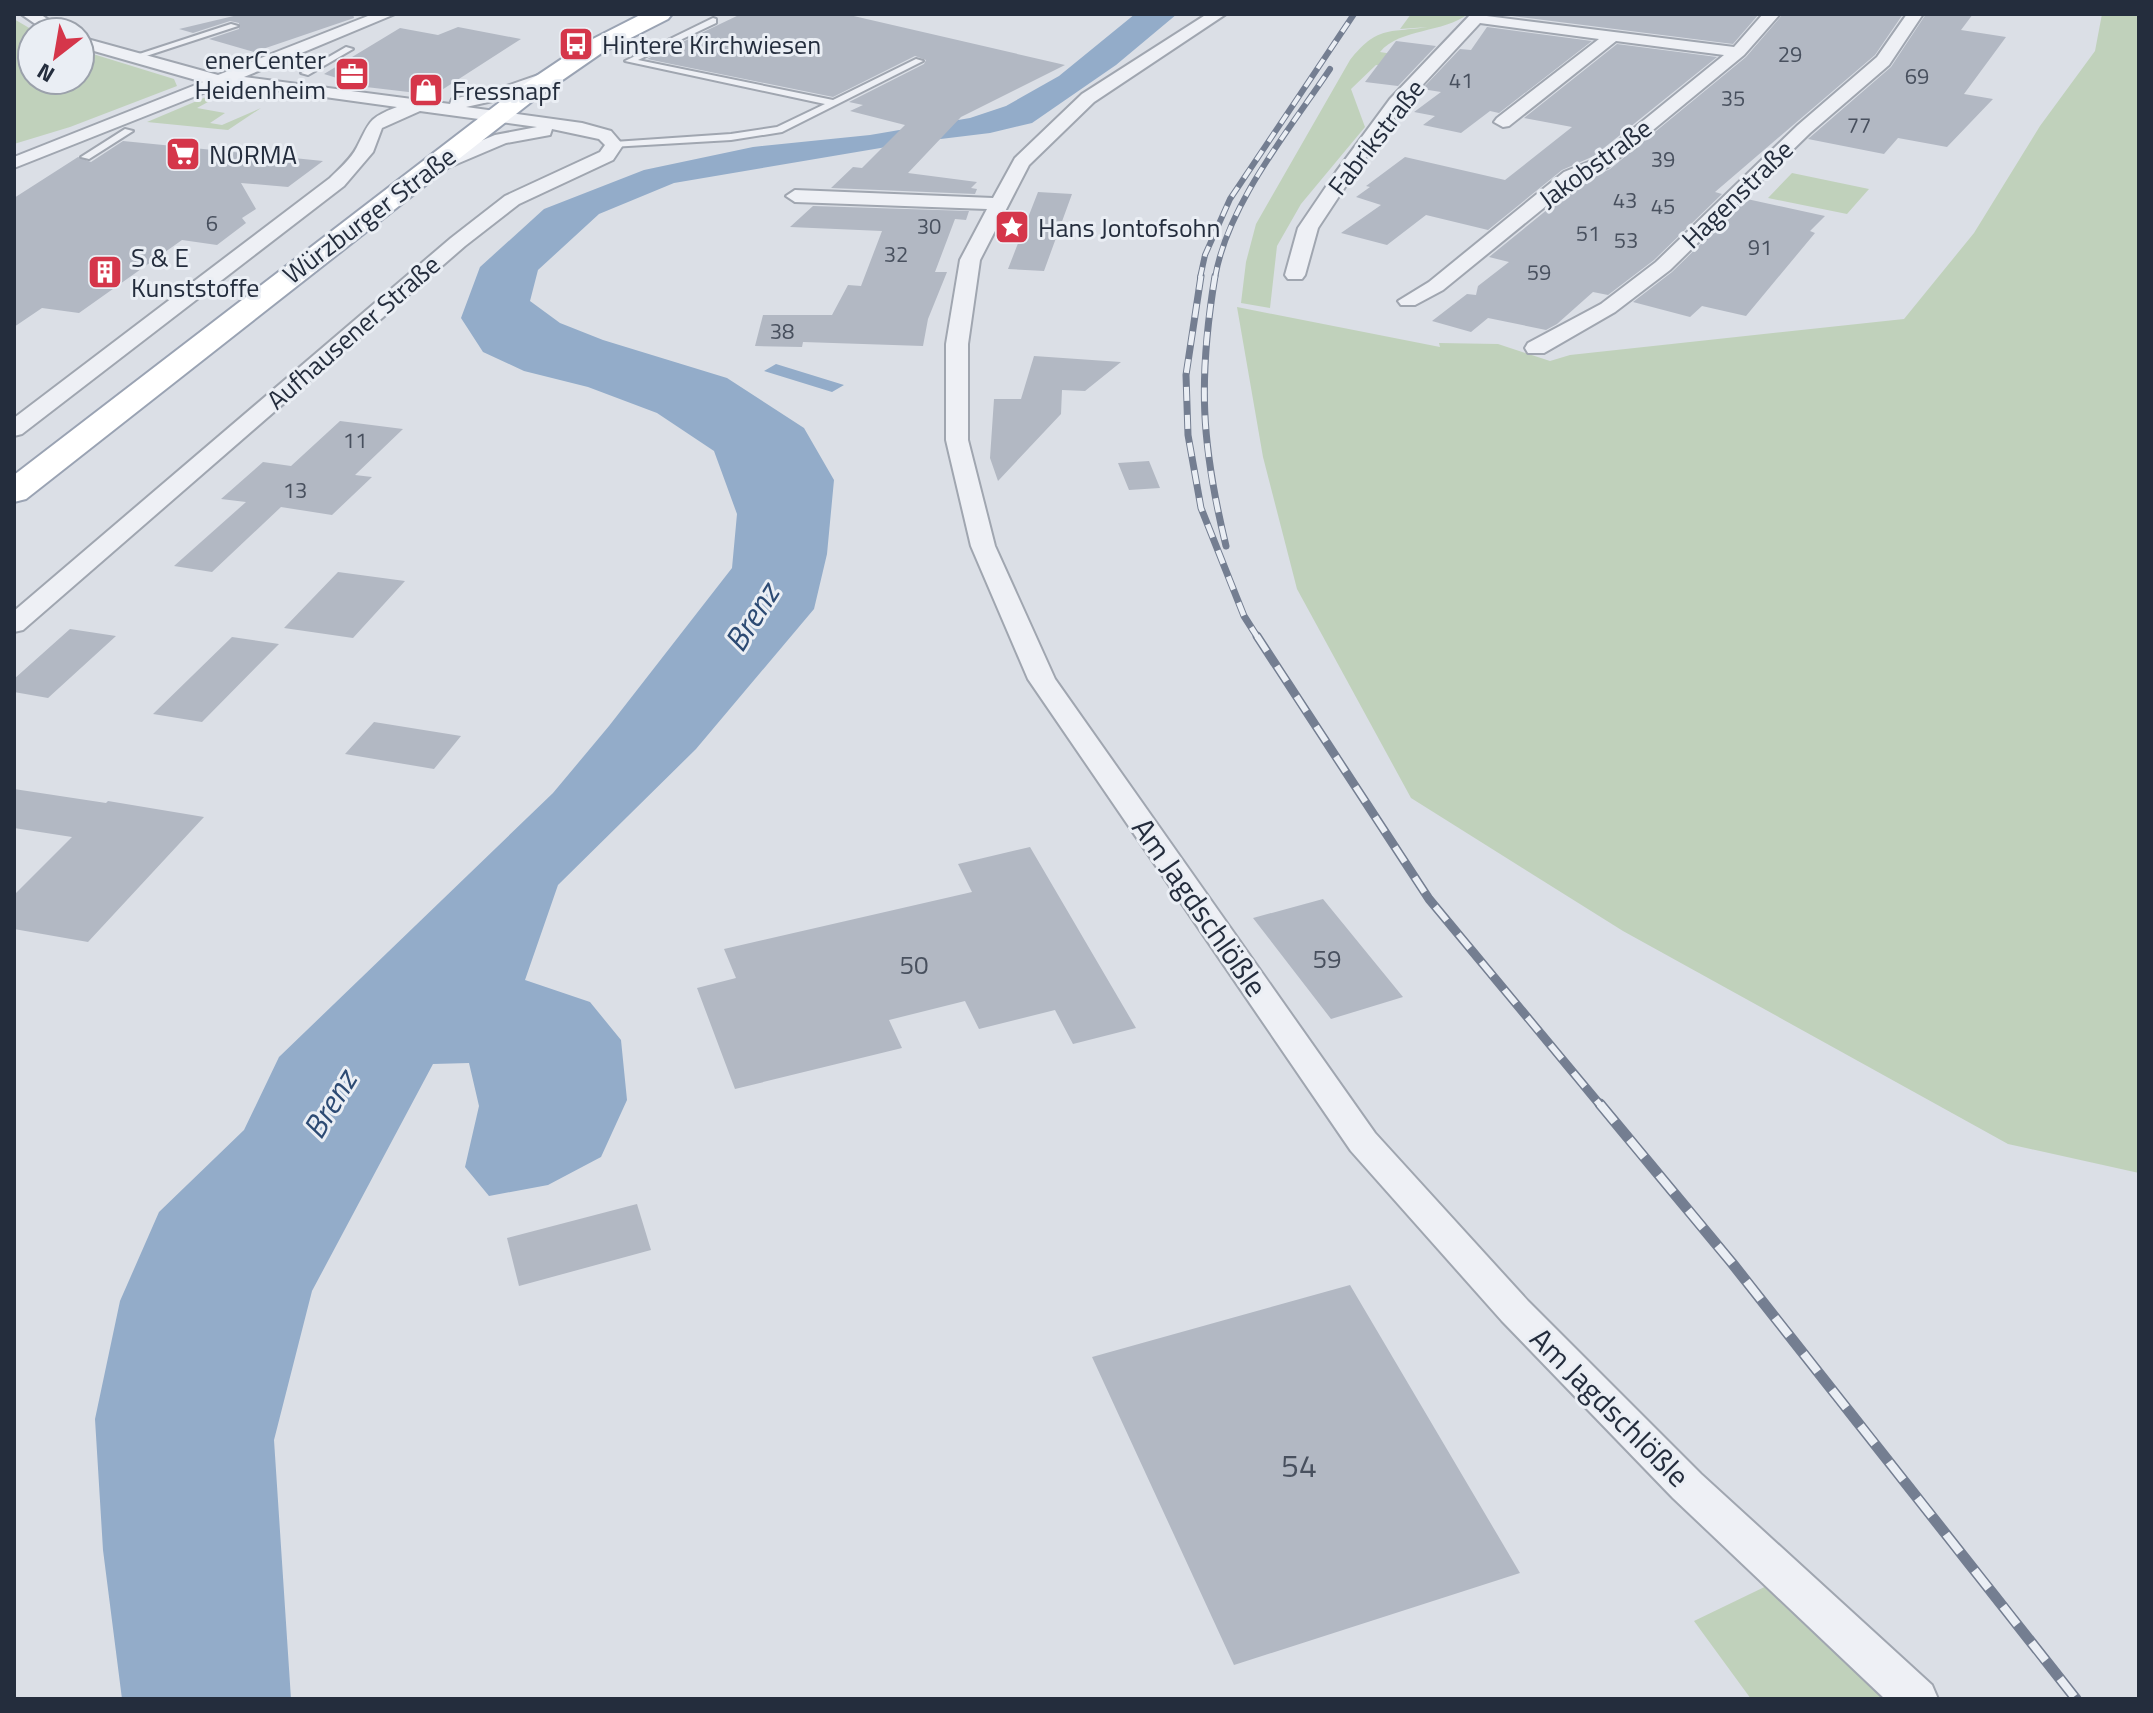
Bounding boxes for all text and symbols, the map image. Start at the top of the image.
north arrow [16,16,96,96]
bus stop icon: Hintere Kirchwiesen [557,25,595,63]
place label: Hintere Kirchwiesen [602,25,821,64]
house number: 29 [1778,37,1802,71]
place label: enerCenter Heidenheim [194,40,326,109]
text: N [30,55,61,92]
office icon: enerCenter Heidenheim [333,55,371,93]
house number: 69 [1905,59,1929,93]
house number: 41 [1449,63,1473,97]
shop icon: Fressnapf [407,71,445,109]
place label: Fressnapf [452,71,561,110]
street label: Fabrikstraße [1318,71,1434,203]
house number: 35 [1721,81,1745,115]
house number: 77 [1847,108,1871,142]
street label: Jakobstraße [1530,109,1660,217]
street label: Hagenstraße [1672,131,1802,257]
supermarket icon: NORMA [164,135,202,173]
place label: NORMA [209,135,297,174]
street label: Würzburger Straße [274,137,464,293]
house number: 39 [1651,142,1675,176]
house number: 43 [1613,183,1637,217]
house number: 45 [1651,189,1675,223]
house number: 6 [206,206,218,240]
place icon: Hans Jontofsohn [993,208,1031,246]
place label: Hans Jontofsohn [1038,208,1221,247]
house number: 30 [917,209,941,243]
house number: 51 [1576,216,1600,250]
house number: 53 [1614,223,1638,257]
house number: 91 [1748,230,1772,264]
house number: 32 [884,237,908,271]
place label: S & E Kunststoffe [131,238,260,307]
street label: Aufhausener Straße [258,246,448,418]
building icon: S & E Kunststoffe [86,253,124,291]
house number: 59 [1527,255,1551,289]
house number: 38 [770,314,794,348]
house number: 11 [343,423,367,457]
house number: 13 [283,473,307,507]
water label: Brenz [711,571,792,660]
street label: Am Jagdschlößle [1121,808,1279,1006]
house number: 59 [1312,939,1342,978]
house number: 50 [899,945,929,984]
water label: Brenz [290,1058,370,1147]
street label: Am Jagdschlößle [1520,1317,1700,1497]
house number: 54 [1281,1441,1317,1489]

